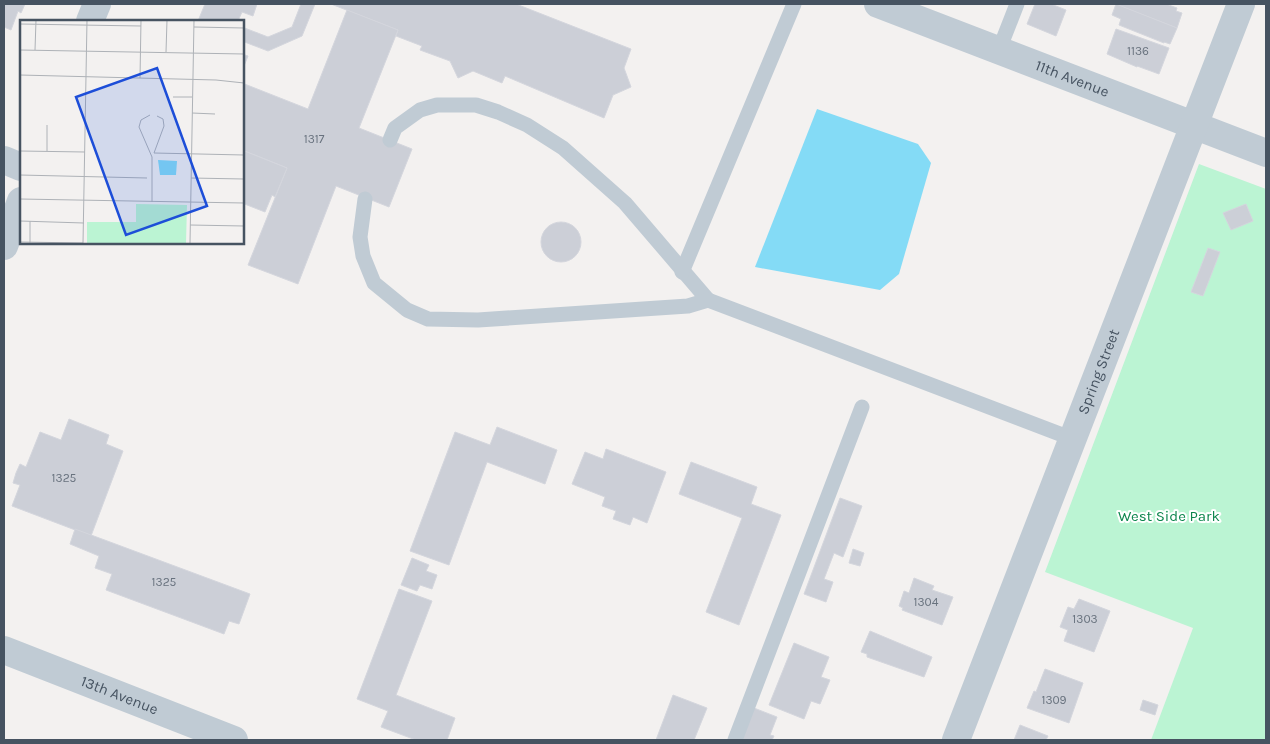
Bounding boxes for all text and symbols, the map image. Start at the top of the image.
inset map [20,20,244,244]
house number: 1136 [1127,44,1149,58]
street label: 11th Avenue [1033,56,1112,101]
house number: 1317 [304,132,325,146]
street label: Spring Street [1074,326,1123,417]
house number: 1325 [52,471,77,485]
park label: West Side Park [1118,507,1220,525]
house number: 1325 [152,575,177,589]
house number: 1304 [914,595,939,609]
house number: 1303 [1072,612,1098,626]
street label: 13th Avenue [78,672,161,718]
house number: 1309 [1041,693,1067,707]

